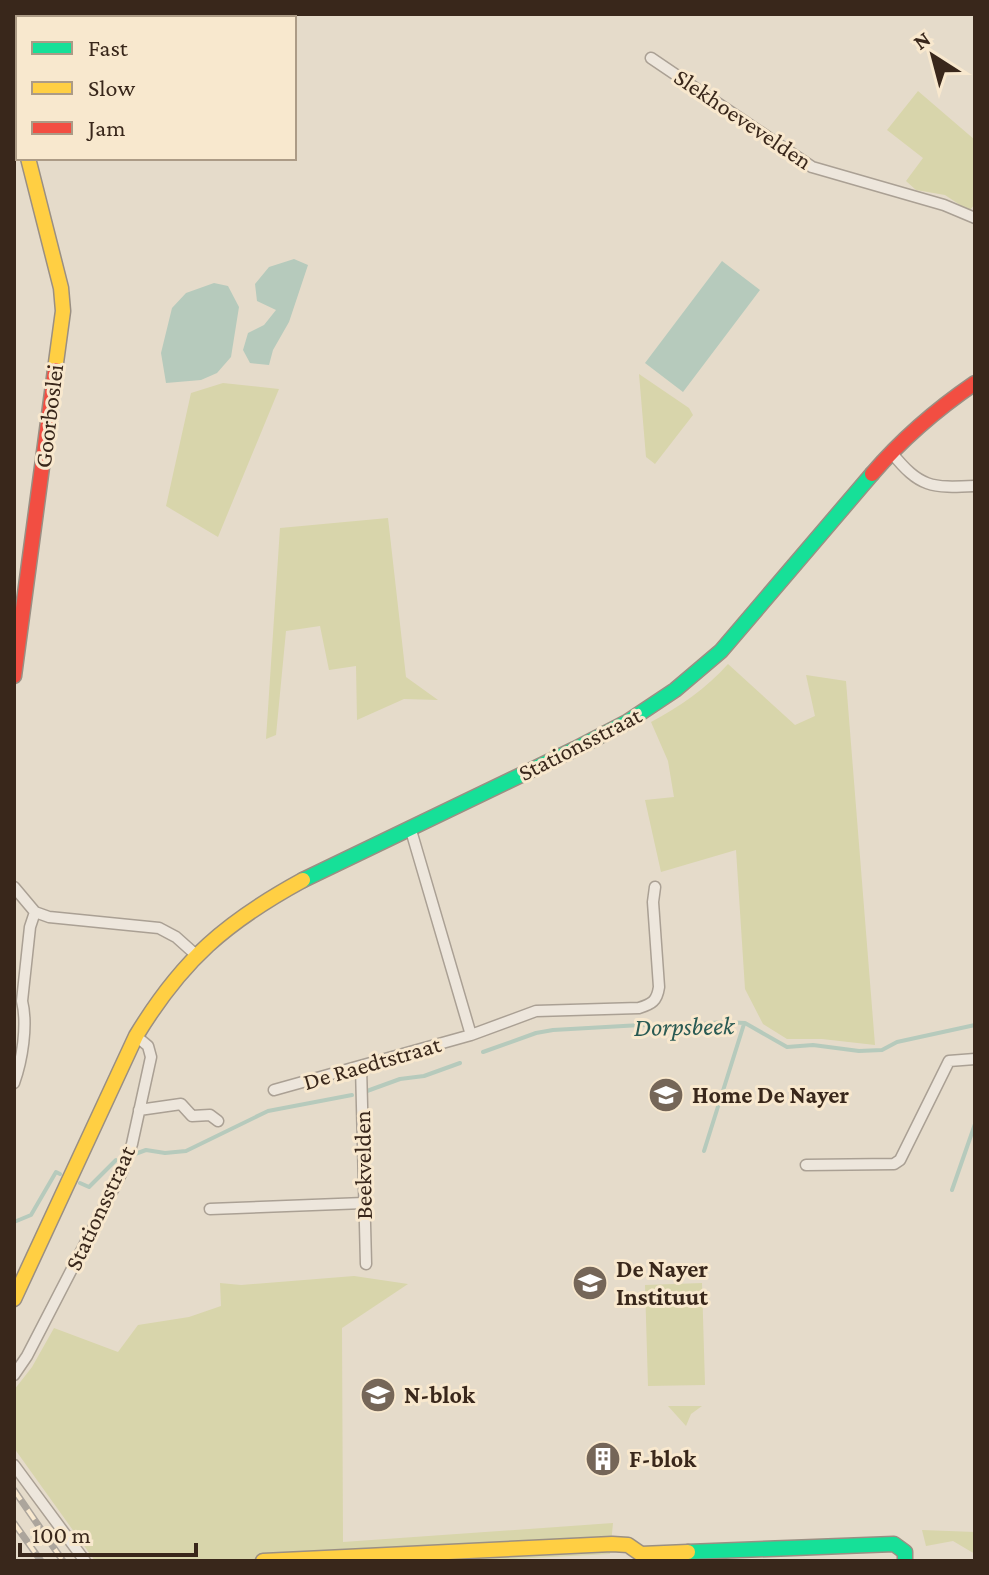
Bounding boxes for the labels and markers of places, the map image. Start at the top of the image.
school or university icon: Home De Nayer [647,1076,685,1114]
place label: Home De Nayer [692,1081,849,1108]
place label: De Nayer Instituut [616,1255,708,1310]
school or university icon: De Nayer Instituut [571,1264,609,1302]
school or university icon: N-blok [359,1376,397,1414]
place label: N-blok [404,1381,476,1408]
building icon: F-blok [584,1440,622,1478]
place label: F-blok [629,1445,697,1472]

